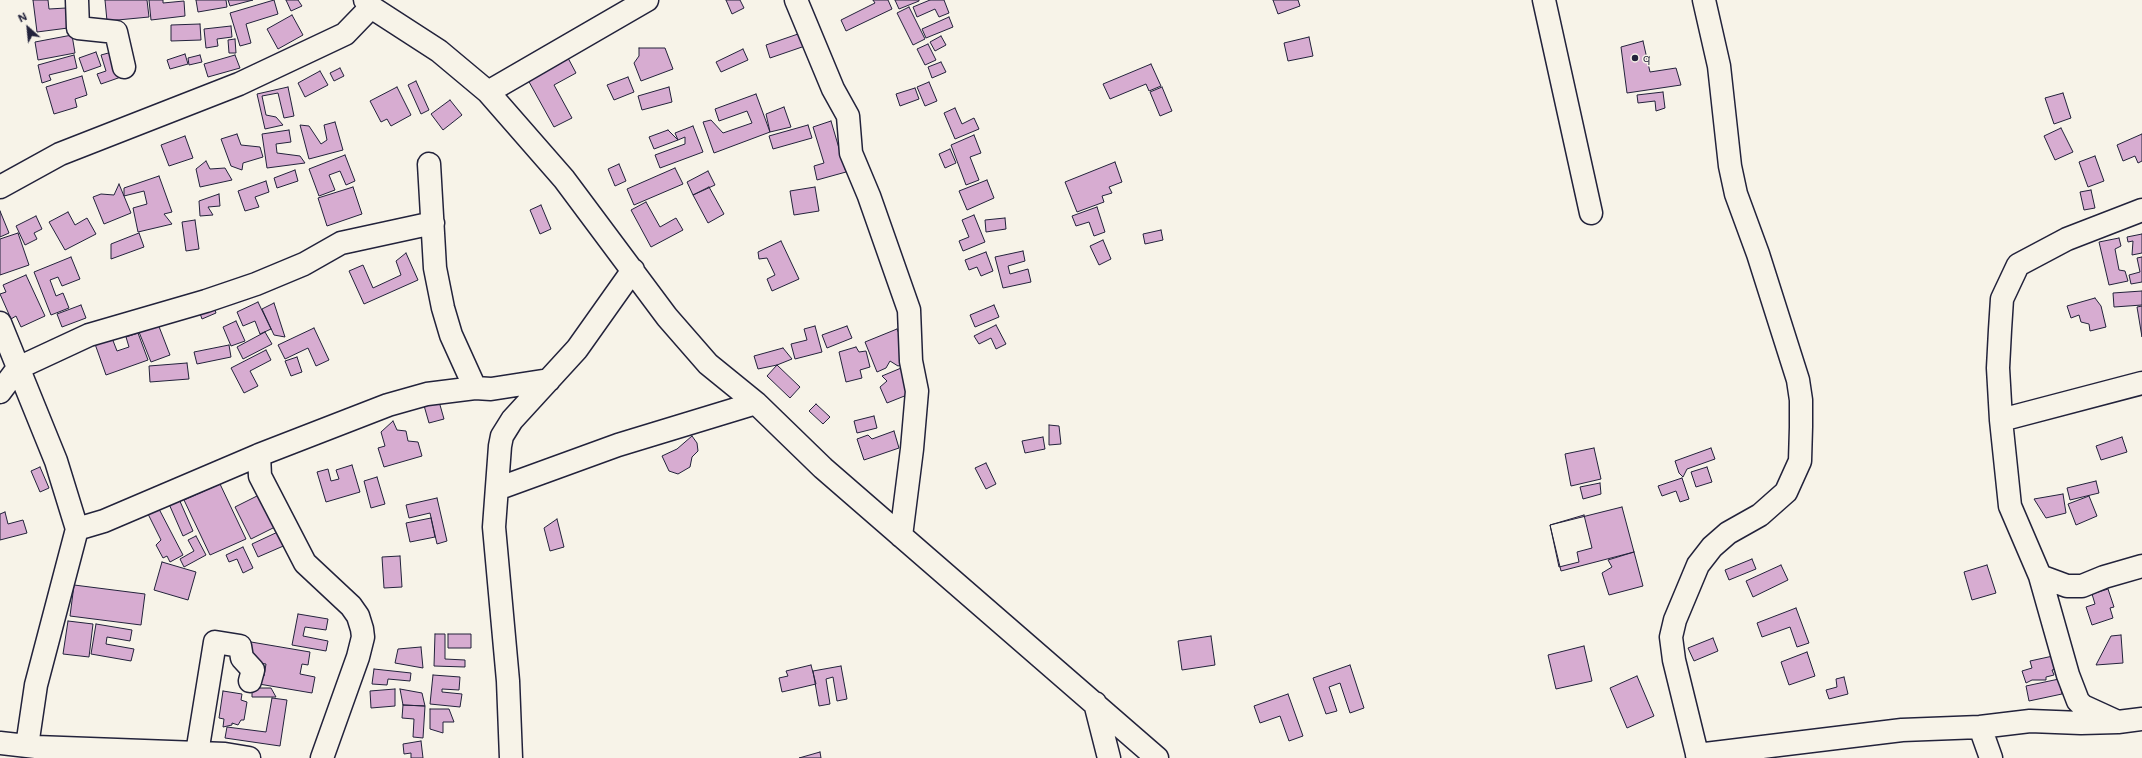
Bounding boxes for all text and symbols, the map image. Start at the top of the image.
north arrow [8,8,48,48]
text: N [15,8,29,25]
place label: q [1643,51,1651,65]
marker: q [1630,53,1640,63]

